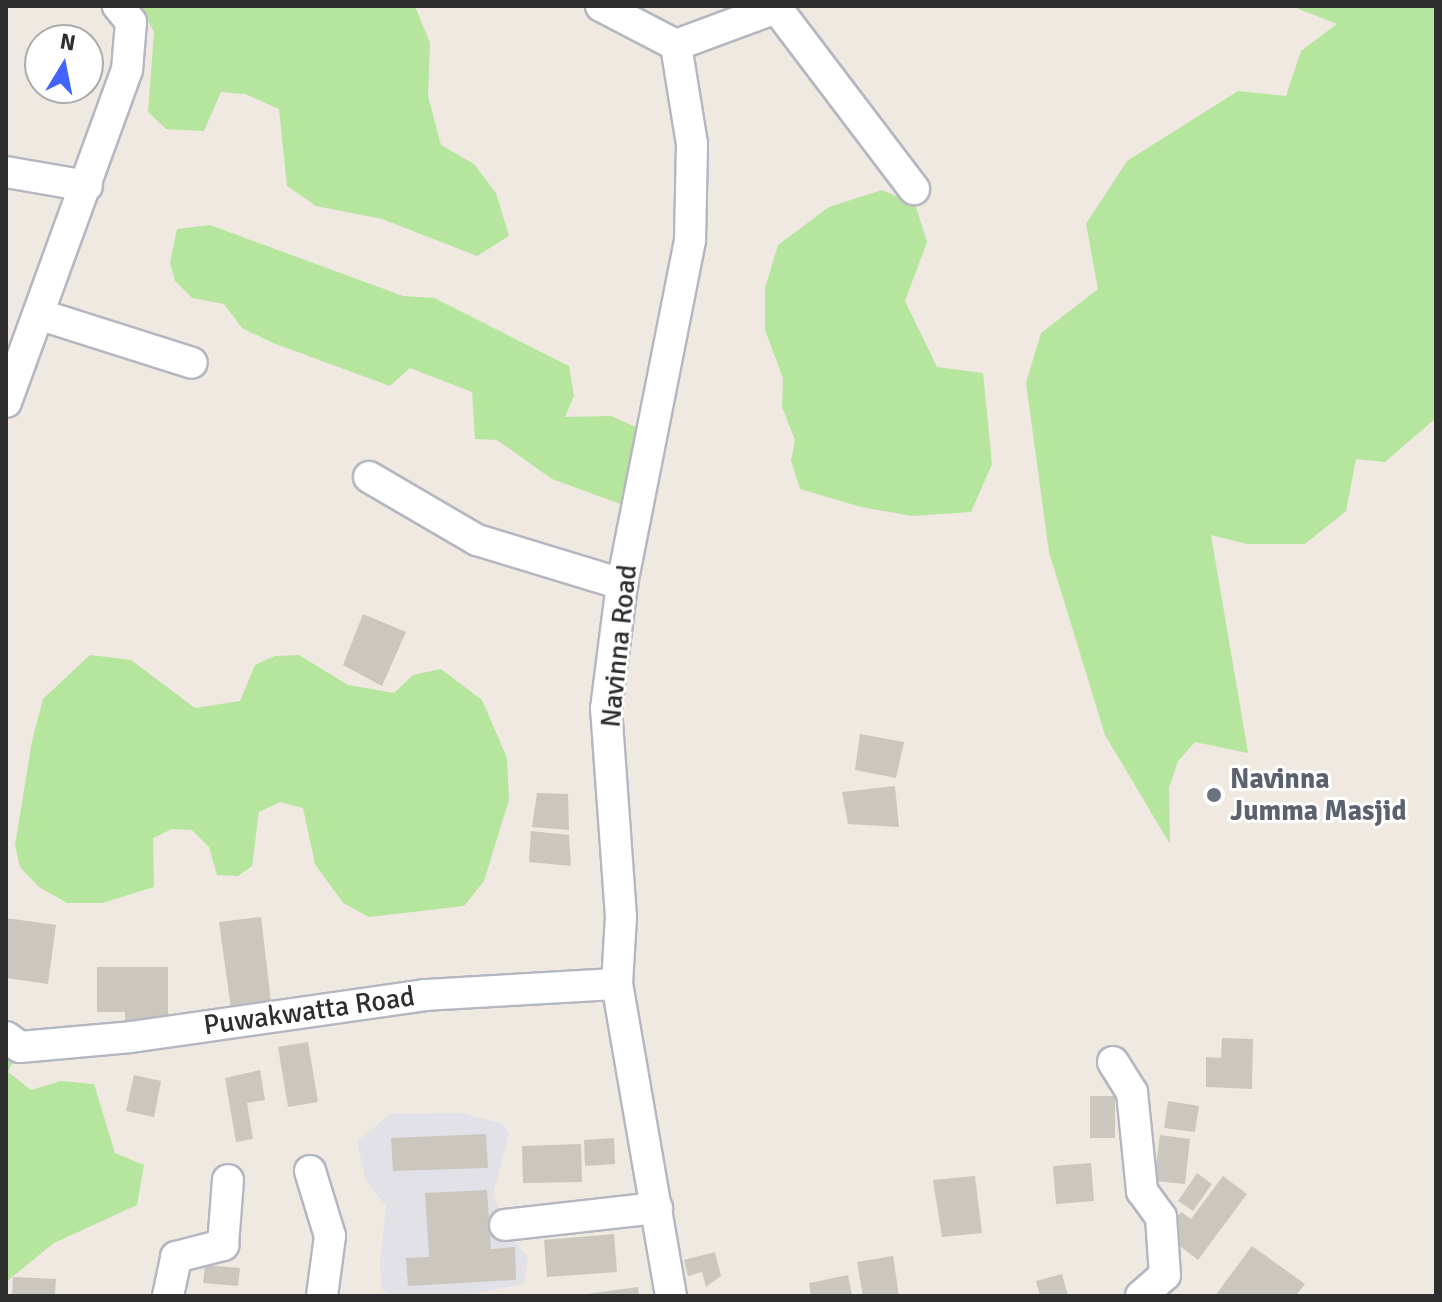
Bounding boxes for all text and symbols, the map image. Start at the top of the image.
north arrow [24,24,104,104]
text: N [58,27,78,56]
street label: Navinna Road [594,563,644,729]
place label: Navinna Jumma Masjid [1230,762,1407,828]
marker: Navinna Jumma Masjid [1205,786,1223,804]
street label: Puwakwatta Road [201,980,417,1042]

